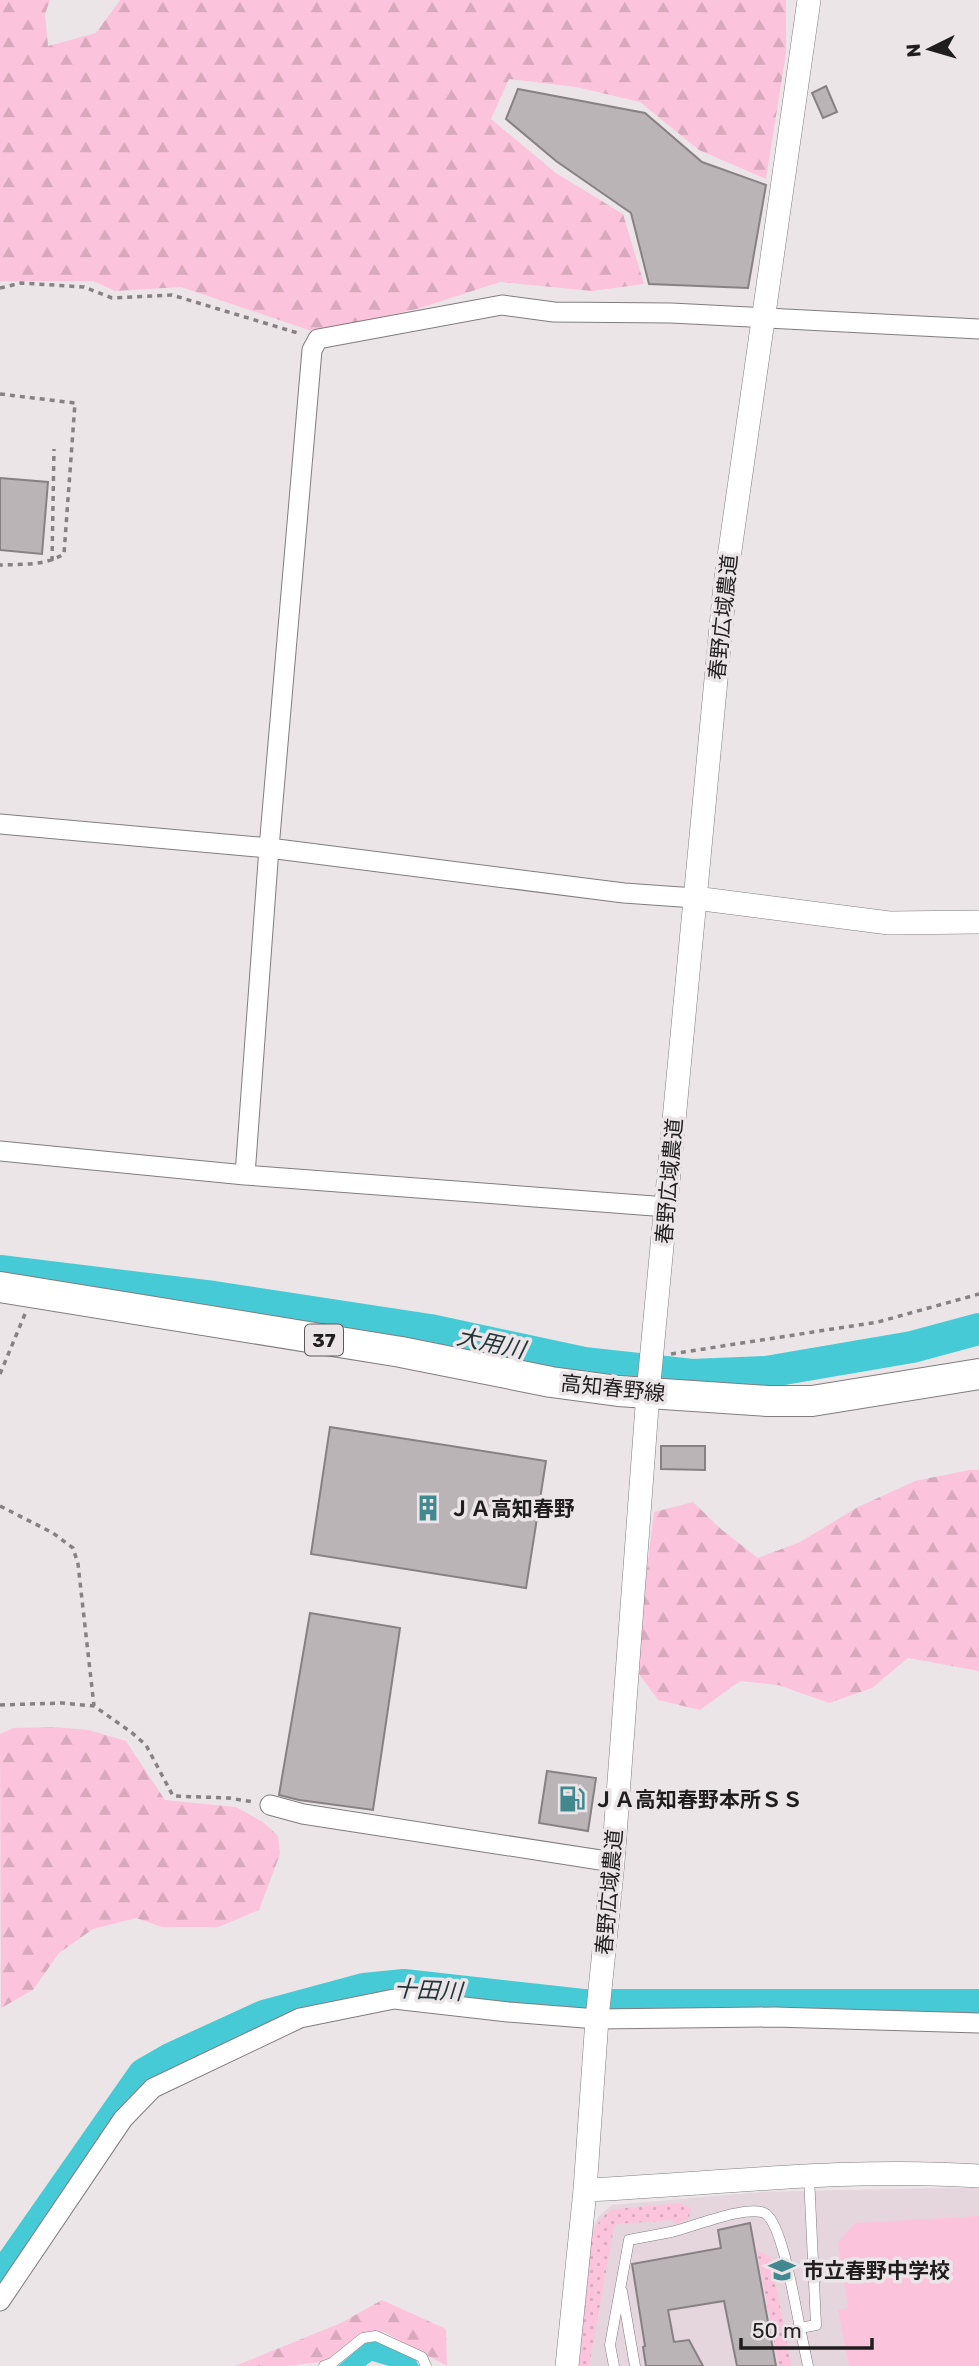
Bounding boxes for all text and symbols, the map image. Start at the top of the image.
north arrow [895,14,965,84]
text: N [902,43,926,58]
street label: 春野広域農道 [704,553,742,681]
street label: 春野広域農道 [651,1117,687,1245]
water label: 大用川 [454,1322,531,1364]
road number: 37 [305,1324,343,1356]
street label: 高知春野線 [559,1370,667,1406]
building icon: ＪＡ高知春野 [413,1493,443,1523]
place label: ＪＡ高知春野 [449,1496,575,1521]
fuel station icon: ＪＡ高知春野本所ＳＳ [557,1784,587,1814]
place label: ＪＡ高知春野本所ＳＳ [593,1787,803,1812]
street label: 春野広域農道 [591,1828,627,1956]
water label: 十田川 [393,1974,466,2006]
school or university icon: 市立春野中学校 [767,2255,797,2285]
place label: 市立春野中学校 [803,2258,950,2283]
scale bar [741,2306,872,2350]
text: 50 m [752,2318,802,2343]

